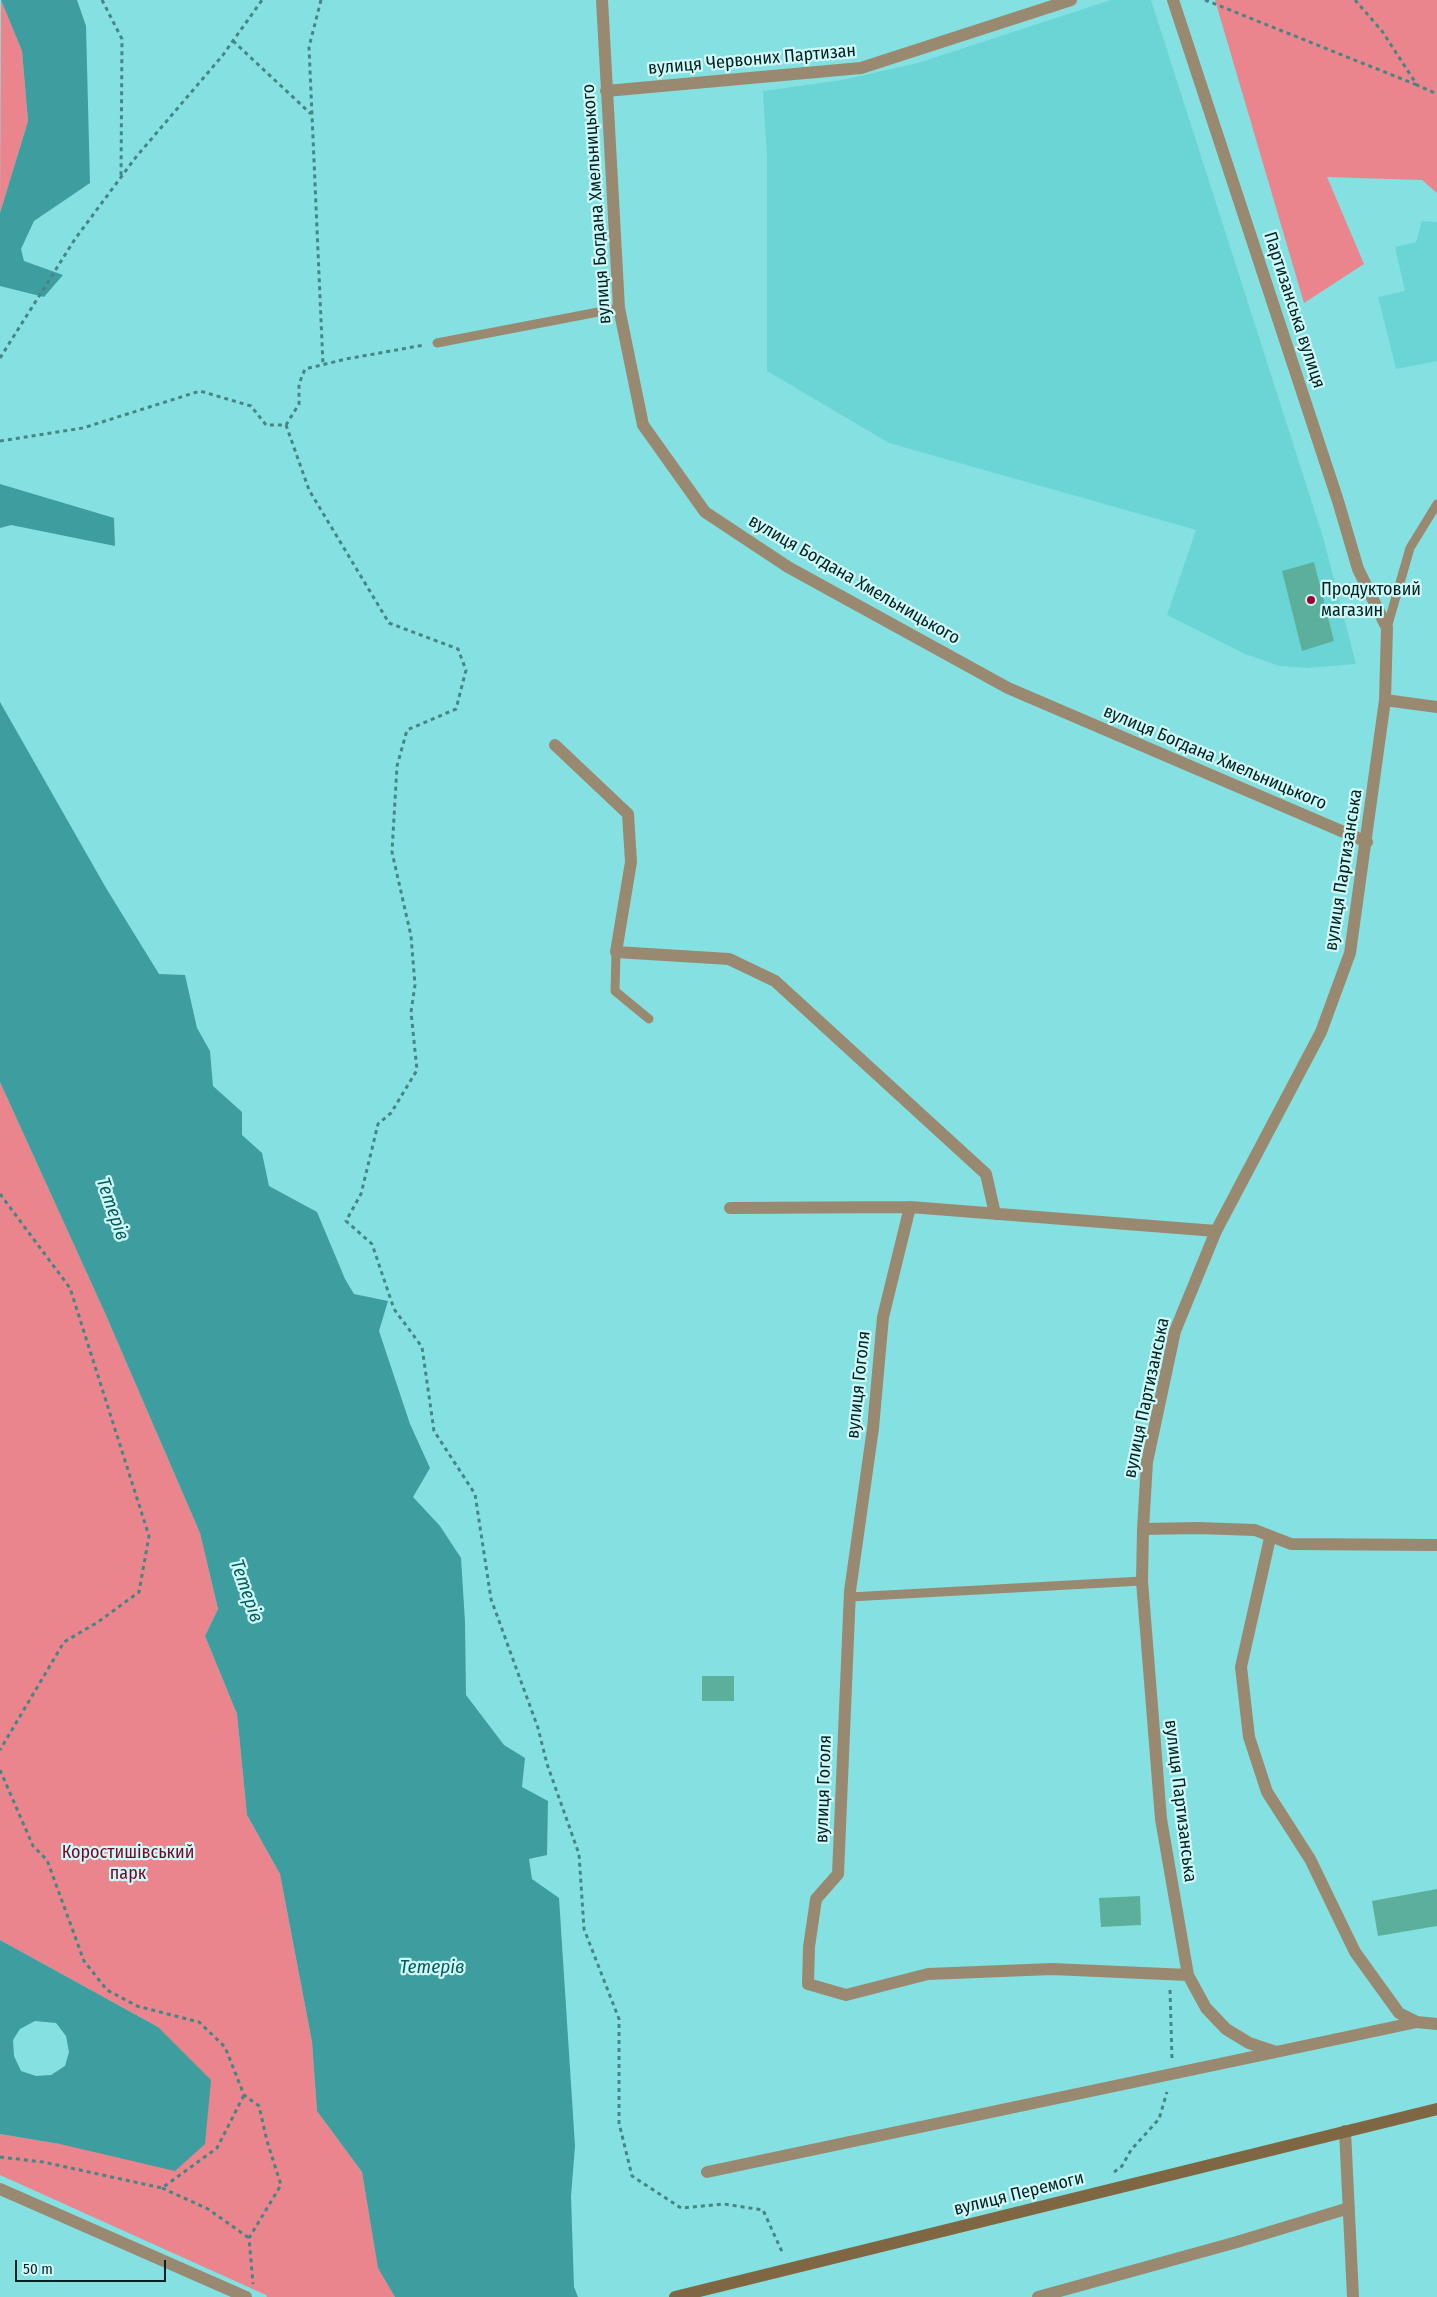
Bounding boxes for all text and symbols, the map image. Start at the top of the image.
street label: вулиця Червоних Партизан [647,40,857,80]
street label: вулиця Богдана Хмельницького [578,83,616,325]
street label: Партизанська вулиця [1258,229,1330,391]
street label: вулиця Богдана Хмельницького [744,510,964,650]
place label: Продуктовий магазин [1321,579,1421,622]
marker: Продуктовий магазин [1305,594,1317,606]
street label: вулиця Богдана Хмельницького [1100,701,1330,815]
street label: вулиця Партизанська [1321,788,1367,952]
water label: Тетерів [91,1175,133,1243]
street label: вулиця Партизанська [1119,1316,1175,1480]
street label: вулиця Гоголя [843,1330,875,1440]
water label: Тетерів [225,1557,267,1625]
street label: вулиця Партизанська [1159,1719,1201,1883]
street label: вулиця Гоголя [811,1735,837,1843]
park label: Коростишівський парк [62,1842,194,1885]
water label: Тетерів [400,1957,464,1979]
street label: вулиця Перемоги [952,2167,1086,2221]
scale bar [18,2250,169,2282]
text: 50 m [23,2260,53,2278]

